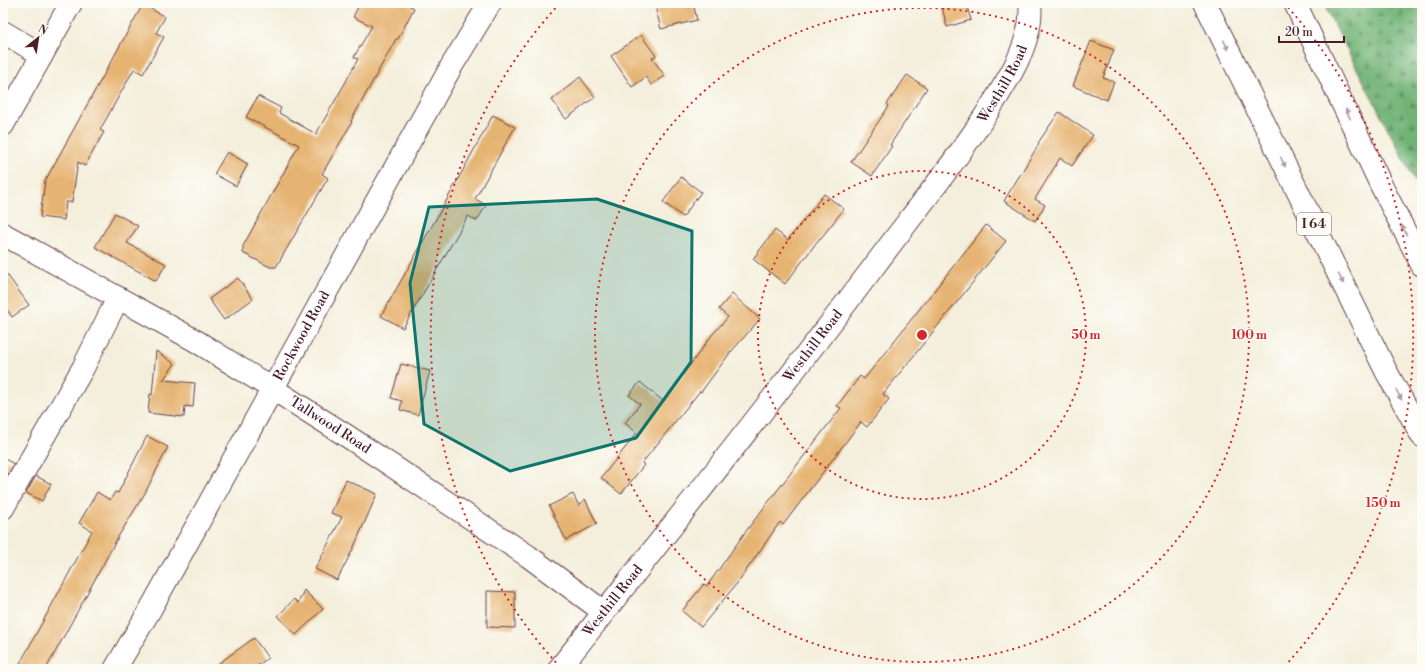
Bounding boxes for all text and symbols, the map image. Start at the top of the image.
north arrow [18,18,58,58]
scale bar [1279,18,1344,44]
text: N [35,22,50,39]
text: 20 m [1285,25,1313,40]
one-way arrow [1223,40,1229,51]
street label: Westhill Road [973,43,1032,127]
one-way arrow [1345,108,1351,119]
one-way arrow [1280,156,1286,168]
road number: I 64 [1297,213,1331,235]
one-way arrow [1401,225,1408,236]
one-way arrow [1337,273,1344,284]
street label: Rockwood Road [270,288,334,384]
street label: Westhill Road [779,306,847,387]
centre of rings [915,328,929,342]
text: 50 m [1071,328,1101,343]
text: 100 m [1231,328,1267,343]
one-way arrow [1396,389,1402,401]
street label: Tallwood Road [286,393,374,458]
text: 150 m [1366,496,1400,511]
street label: Westhill Road [578,561,647,641]

